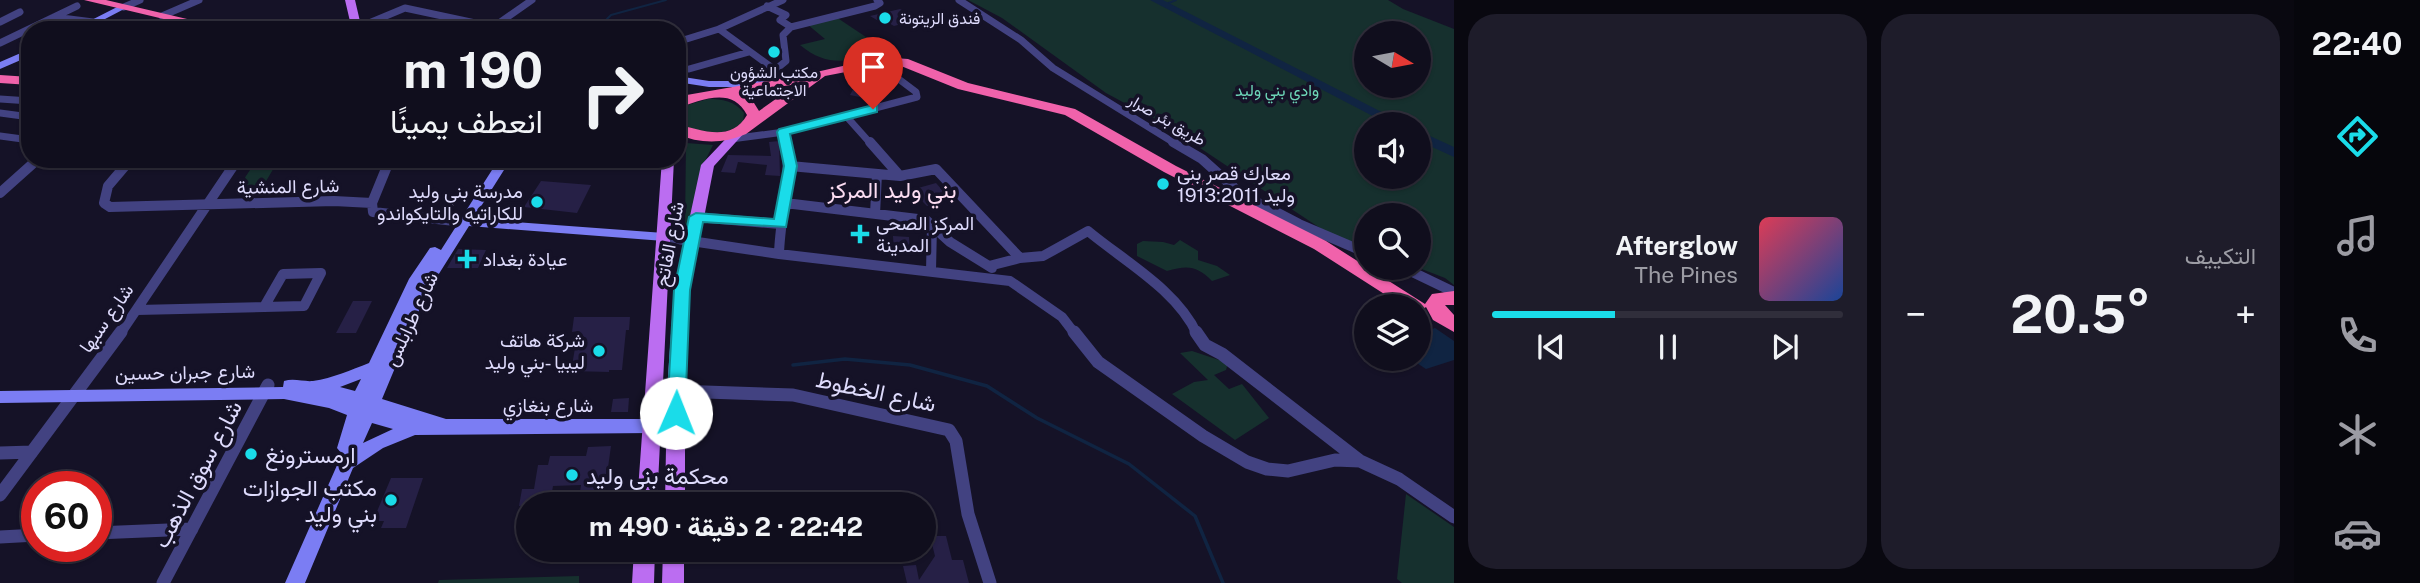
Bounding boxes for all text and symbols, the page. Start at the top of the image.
place label: فندق الزيتونة [899,9,980,29]
marker: فندق الزيتونة [877,10,893,26]
north arrow [1354,21,1432,98]
map controls [1354,21,1431,371]
text: 22:40 [2312,25,2402,62]
pin [843,37,903,109]
text: 190 m [403,41,543,99]
marker: مكتب الشؤون الاجتماعية [766,44,782,60]
icon: arrive [854,48,892,86]
icon: right [567,49,658,140]
place label: مكتب الشؤون الاجتماعية [730,63,818,100]
park label: وادي بني وليد [1235,81,1319,104]
street label: طريق بئر صرار [1124,90,1209,151]
text: انعطف يمينًا [390,103,543,140]
button: sound [1354,112,1431,189]
icon: directions [2333,112,2382,161]
place label: معارك قصر بني وليد 1913:2011 [1177,162,1295,207]
street label: شارع المنشية [236,174,340,200]
district label: بني وليد المركز [826,176,957,209]
marker: معارك قصر بني وليد 1913:2011 [1155,176,1171,192]
place label: مدرسة بني وليد للكاراتيه والتايكواندو [377,180,523,225]
marker: مدرسة بني وليد للكاراتيه والتايكواندو [529,194,545,210]
street label: شارع الفاتح [650,200,691,289]
button: search [1354,203,1431,280]
icon: music [2333,211,2382,260]
place label: المركز الصحي المدينة [876,212,974,257]
marker: المركز الصحي المدينة [850,224,870,244]
text: Afterglow [1615,230,1738,261]
text: التكييف [2185,242,2256,269]
place label: عيادة بغداد [483,248,567,271]
marker: عيادة بغداد [457,249,477,269]
text: The Pines [1634,261,1738,288]
street label: شارع طرابلس [380,269,444,370]
street label: شارع سبها [74,279,139,358]
text: 20.5° [2010,284,2151,345]
text: − [1905,292,1926,337]
text: + [2235,292,2256,337]
button: layers [1354,294,1431,371]
icon: phone [2333,311,2382,360]
icon: previous [1532,328,1570,366]
icon: pause [1649,328,1687,366]
icon: next [1766,328,1804,366]
place label: شركة هاتف ليبيا -بني وليد [485,329,585,378]
marker: شركة هاتف ليبيا -بني وليد [591,343,607,359]
street label: شارع جبران حسين [115,360,255,386]
street label: شارع الخطوط [813,365,939,420]
position arrow [639,376,713,450]
street label: شارع بنغازي [503,394,593,421]
street label: شارع سوق الذهب [147,396,250,554]
icon: climate [2333,410,2382,459]
place label: ارمسترونغ [265,441,355,471]
marker: ارمسترونغ [243,446,259,462]
place label: محكمة بني وليد [586,462,729,495]
marker: محكمة بني وليد [564,467,580,483]
speed limit sign: 60 [21,471,112,562]
place label: مكتب الجوازات بني وليد [243,474,377,533]
marker: مكتب الجوازات بني وليد [383,492,399,508]
icon: car [2333,509,2382,558]
text: 22:42 · 2 دقيقة · 490 m [589,511,863,542]

